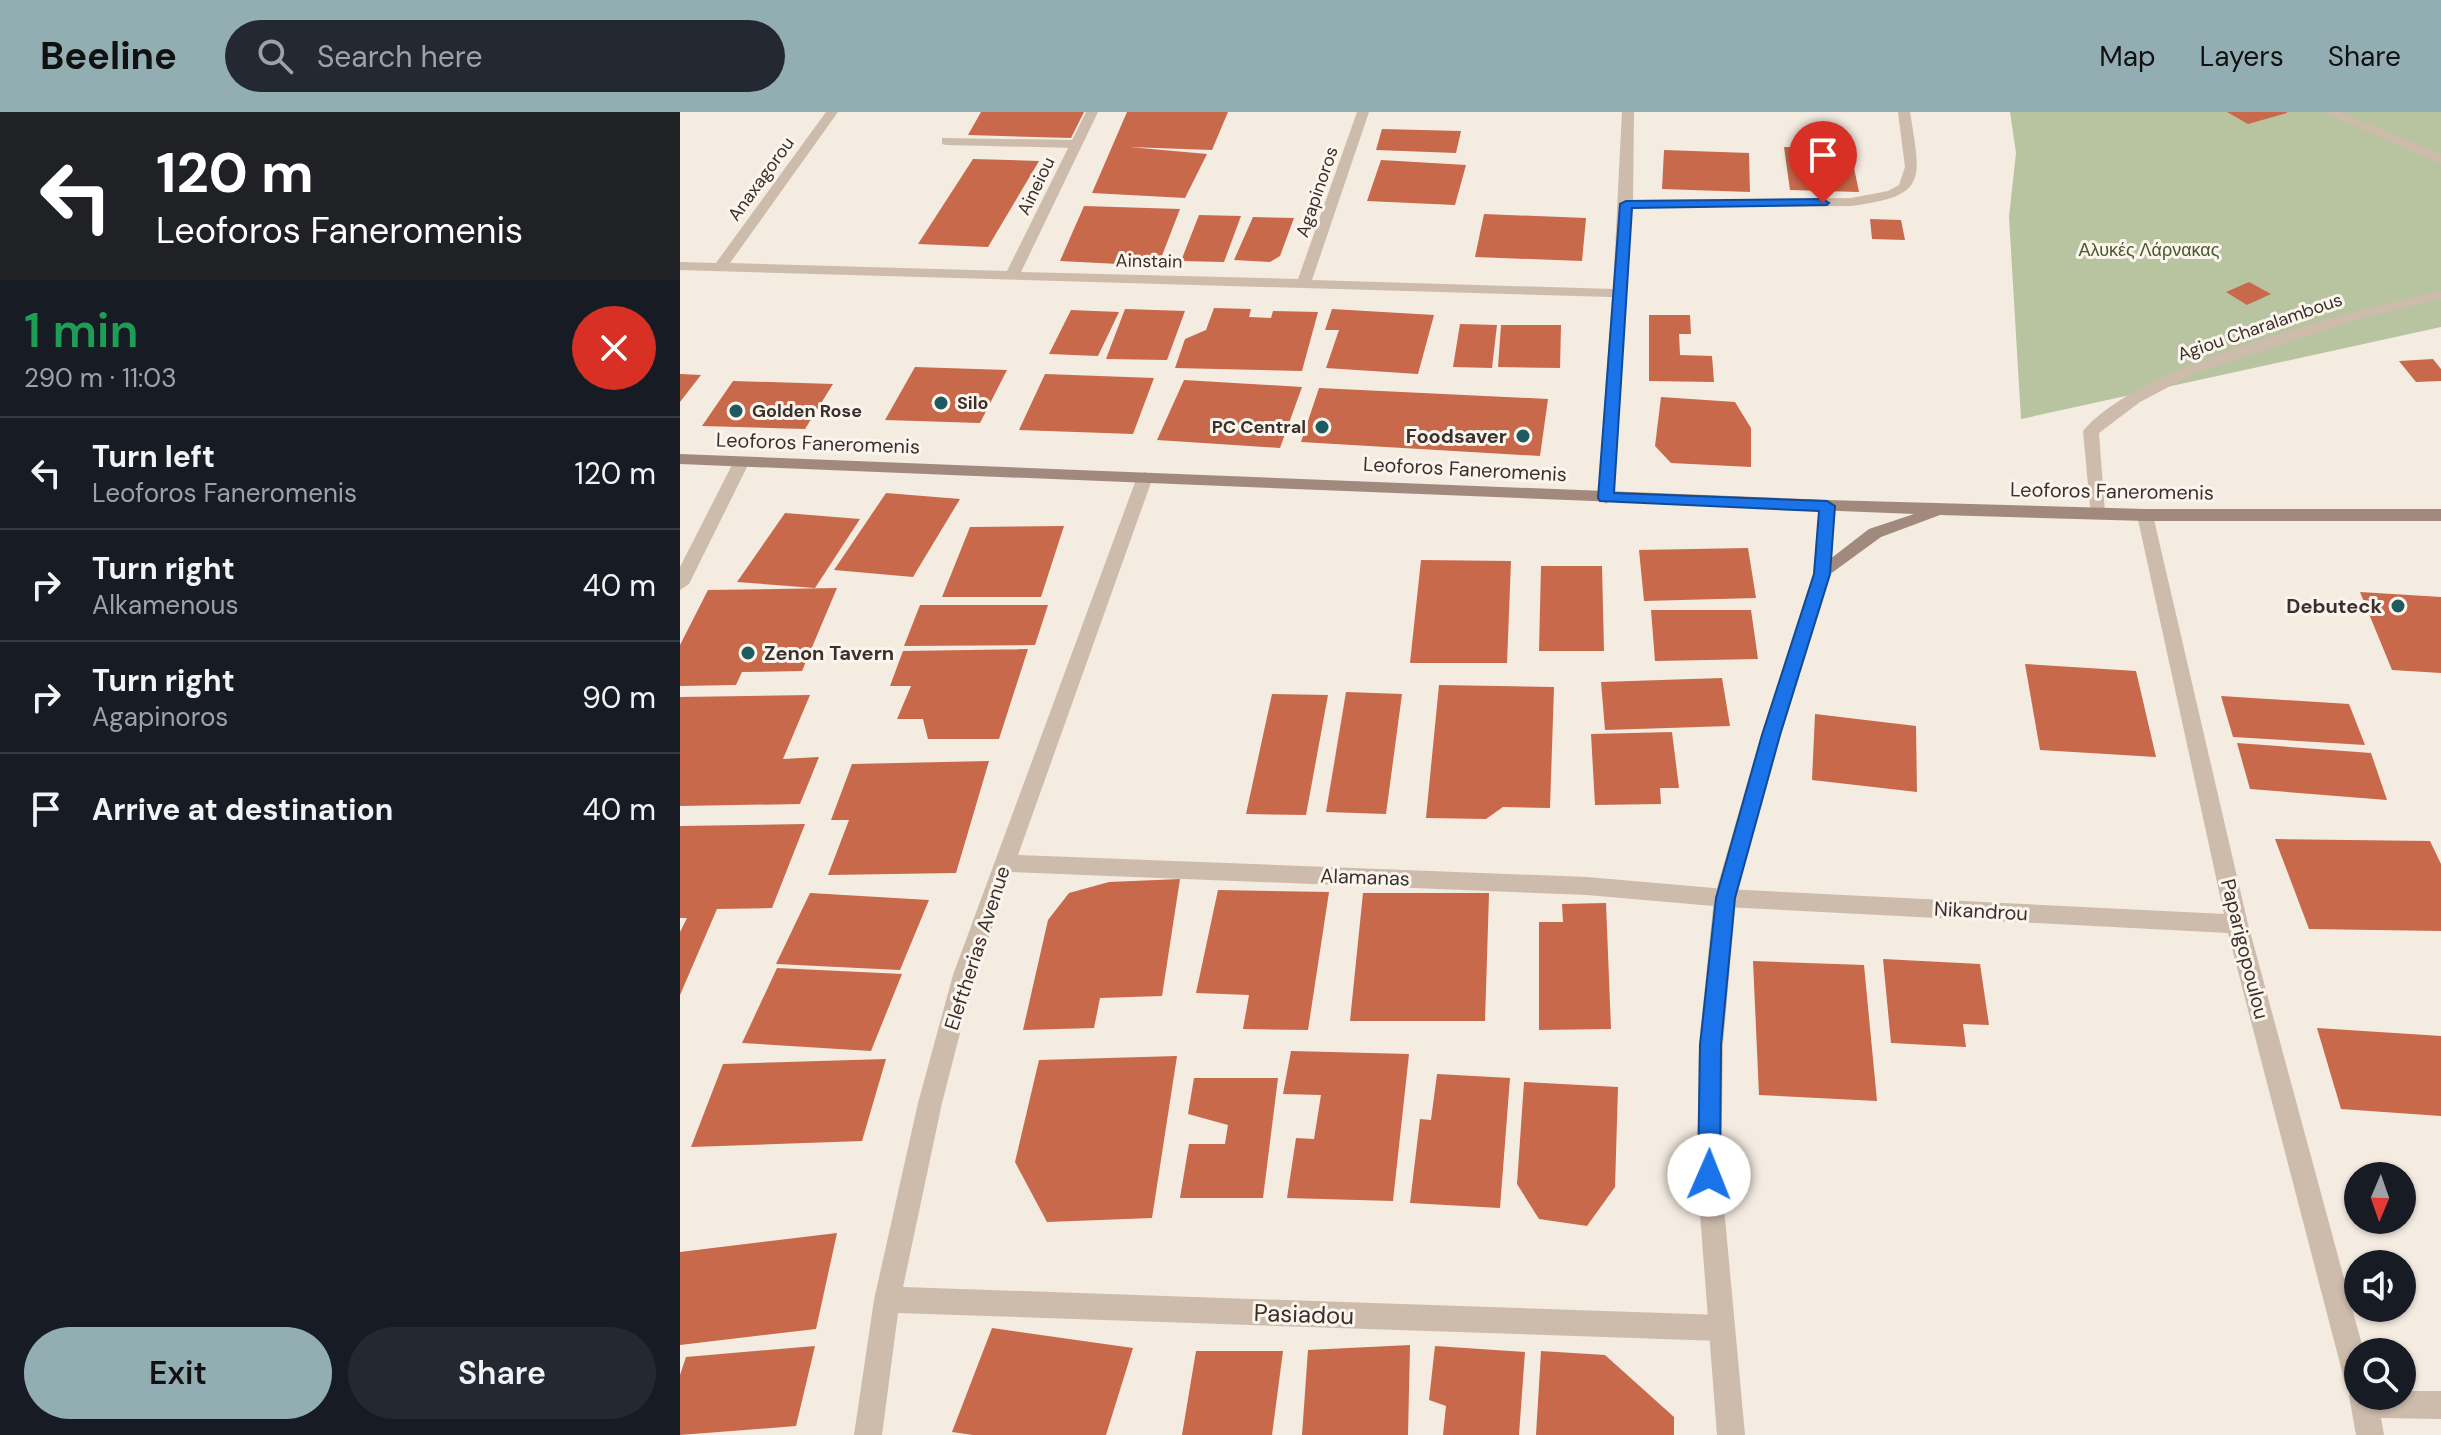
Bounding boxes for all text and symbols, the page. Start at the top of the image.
search box [225,20,785,92]
text: Beeline [40,31,177,81]
icon: search [253,34,297,78]
text: Search here [317,37,482,76]
text: Map [2099,38,2156,75]
text: Layers [2200,38,2284,75]
text: Share [2328,38,2401,75]
pin [1789,121,1857,203]
street label: Anaxagorou [722,132,800,226]
icon: arrive [1801,133,1845,177]
text: 120 m [156,136,314,209]
street label: Agapinoros [1290,143,1344,241]
icon: left [24,144,128,248]
street label: Aineiou [1012,153,1060,219]
text: Leoforos Faneromenis [156,207,523,254]
park label: Αλυκές Λάρνακας [2079,238,2220,262]
street label: Ainstain [1115,248,1183,274]
street label: Agiou Charalambous [2174,288,2346,366]
text: 1 min [24,299,139,362]
button: close [572,306,656,390]
text: 290 m · 11:03 [24,361,177,395]
place label: Silo [957,391,989,415]
marker: Silo [932,394,950,412]
place label: Golden Rose [752,399,862,423]
marker: Golden Rose [727,402,745,420]
place label: PC Central [1212,415,1306,439]
marker: PC Central [1313,418,1331,436]
place label: Foodsaver [1406,423,1507,449]
street label: Leoforos Faneromenis [716,426,920,460]
marker: Foodsaver [1514,427,1532,445]
text: Turn left [92,437,215,476]
icon: left [24,451,68,495]
street label: Leoforos Faneromenis [1362,451,1568,487]
text: 120 m [574,454,656,493]
text: Leoforos Faneromenis [92,476,357,510]
street label: Leoforos Faneromenis [2010,476,2214,506]
text: Turn right [92,549,235,588]
icon: right [24,563,68,607]
text: 40 m [583,566,656,605]
text: Alkamenous [92,588,238,622]
place label: Debuteck [2286,593,2382,619]
marker: Debuteck [2389,597,2407,615]
place label: Zenon Tavern [764,640,894,666]
marker: Zenon Tavern [739,644,757,662]
text: Turn right [92,661,235,700]
icon: right [24,675,68,719]
text: 90 m [582,678,656,717]
text: Agapinoros [92,700,228,734]
icon: arrive [24,787,68,831]
text: Arrive at destination [92,790,393,829]
text: 40 m [583,790,656,829]
street label: Alamanas [1320,862,1410,892]
street label: Eleftherias Avenue [938,863,1016,1033]
street label: Paparigopoulou [2215,876,2275,1022]
street label: Nikandrou [1933,896,2029,926]
position arrow [1667,1133,1751,1217]
north arrow [2344,1162,2416,1234]
map controls [2344,1162,2416,1410]
button: sound [2344,1250,2416,1322]
street label: Pasiadou [1253,1297,1355,1331]
button: Exit [24,1327,332,1419]
button: Share [348,1327,656,1419]
button: search [2344,1338,2416,1410]

